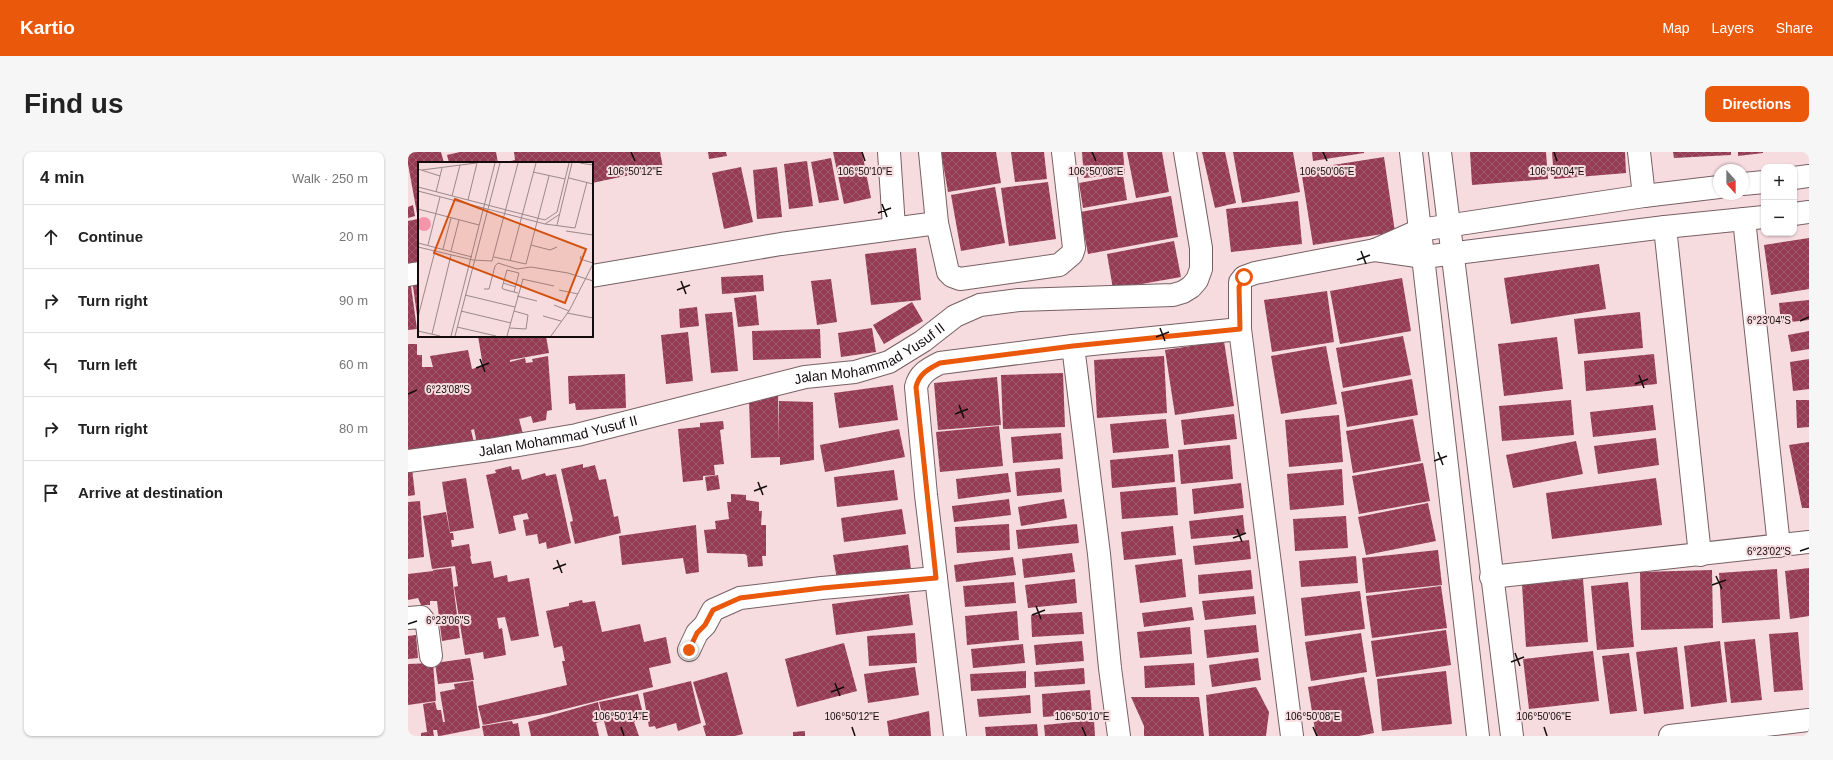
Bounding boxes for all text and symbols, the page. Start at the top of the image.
text: Kartio [20,17,75,38]
text: Map [1662,20,1690,36]
text: Layers [1712,20,1754,36]
text: Share [1776,20,1813,36]
button: Directions [1705,86,1809,122]
text: Find us [24,88,124,119]
inset map [418,162,593,337]
north arrow [1713,164,1749,200]
map controls [1761,164,1797,236]
button: + [1761,164,1797,200]
text: 106°50'12"E [607,166,663,177]
text: 106°50'10"E [837,166,893,177]
text: 106°50'08"E [1068,166,1124,177]
text: 106°50'06"E [1299,166,1355,177]
text: 106°50'04"E [1529,166,1585,177]
text: 4 min [40,168,84,187]
text: Walk · 250 m [292,171,368,186]
button: − [1761,200,1797,236]
icon: ahead [40,226,62,248]
text: Continue [78,228,143,245]
text: 20 m [339,229,368,244]
route start [1235,268,1253,286]
icon: right [40,290,62,312]
text: Turn right [78,292,148,309]
text: 90 m [339,293,368,308]
text: 6°23'04"S [1747,315,1791,326]
street label: Jalan Mohammad Yusuf II [792,319,948,388]
icon: left [40,354,62,376]
text: Turn left [78,356,137,373]
text: 60 m [339,357,368,372]
text: 6°23'08"S [426,384,470,395]
street label: Jalan Mohammad Yusuf II [477,412,639,459]
icon: right [40,418,62,440]
text: Turn right [78,420,148,437]
text: 80 m [339,421,368,436]
icon: arrive [40,482,62,504]
text: Arrive at destination [78,484,223,501]
text: 6°23'02"S [1747,546,1791,557]
text: 6°23'06"S [426,615,470,626]
route end [680,641,698,659]
text: 106°50'14"E [593,711,649,722]
text: 106°50'12"E [824,711,880,722]
text: 106°50'10"E [1054,711,1110,722]
text: 106°50'08"E [1285,711,1341,722]
text: 106°50'06"E [1516,711,1572,722]

